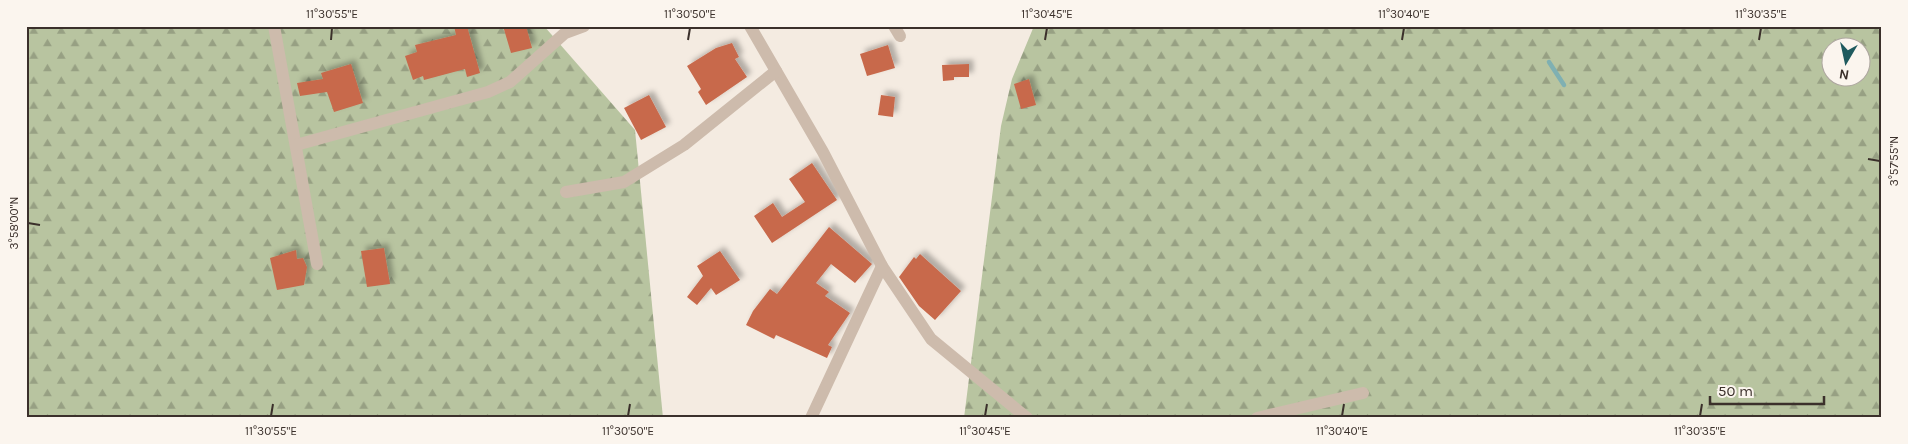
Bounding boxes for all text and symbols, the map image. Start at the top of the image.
text: 11°30'55"E [306,7,358,21]
text: 11°30'50"E [664,7,716,21]
text: 11°30'45"E [1021,7,1073,21]
text: 11°30'40"E [1378,7,1430,21]
text: 11°30'35"E [1735,7,1787,21]
north arrow [1820,38,1870,88]
text: N [1838,65,1850,84]
text: 3°57'55"N [1887,136,1901,186]
text: 3°58'00"N [7,196,21,250]
scale bar [1710,374,1824,406]
text: 50 m [1718,382,1753,400]
text: 11°30'55"E [245,424,297,438]
text: 11°30'50"E [602,424,654,438]
text: 11°30'45"E [959,424,1011,438]
text: 11°30'40"E [1316,424,1368,438]
text: 11°30'35"E [1674,424,1726,438]

